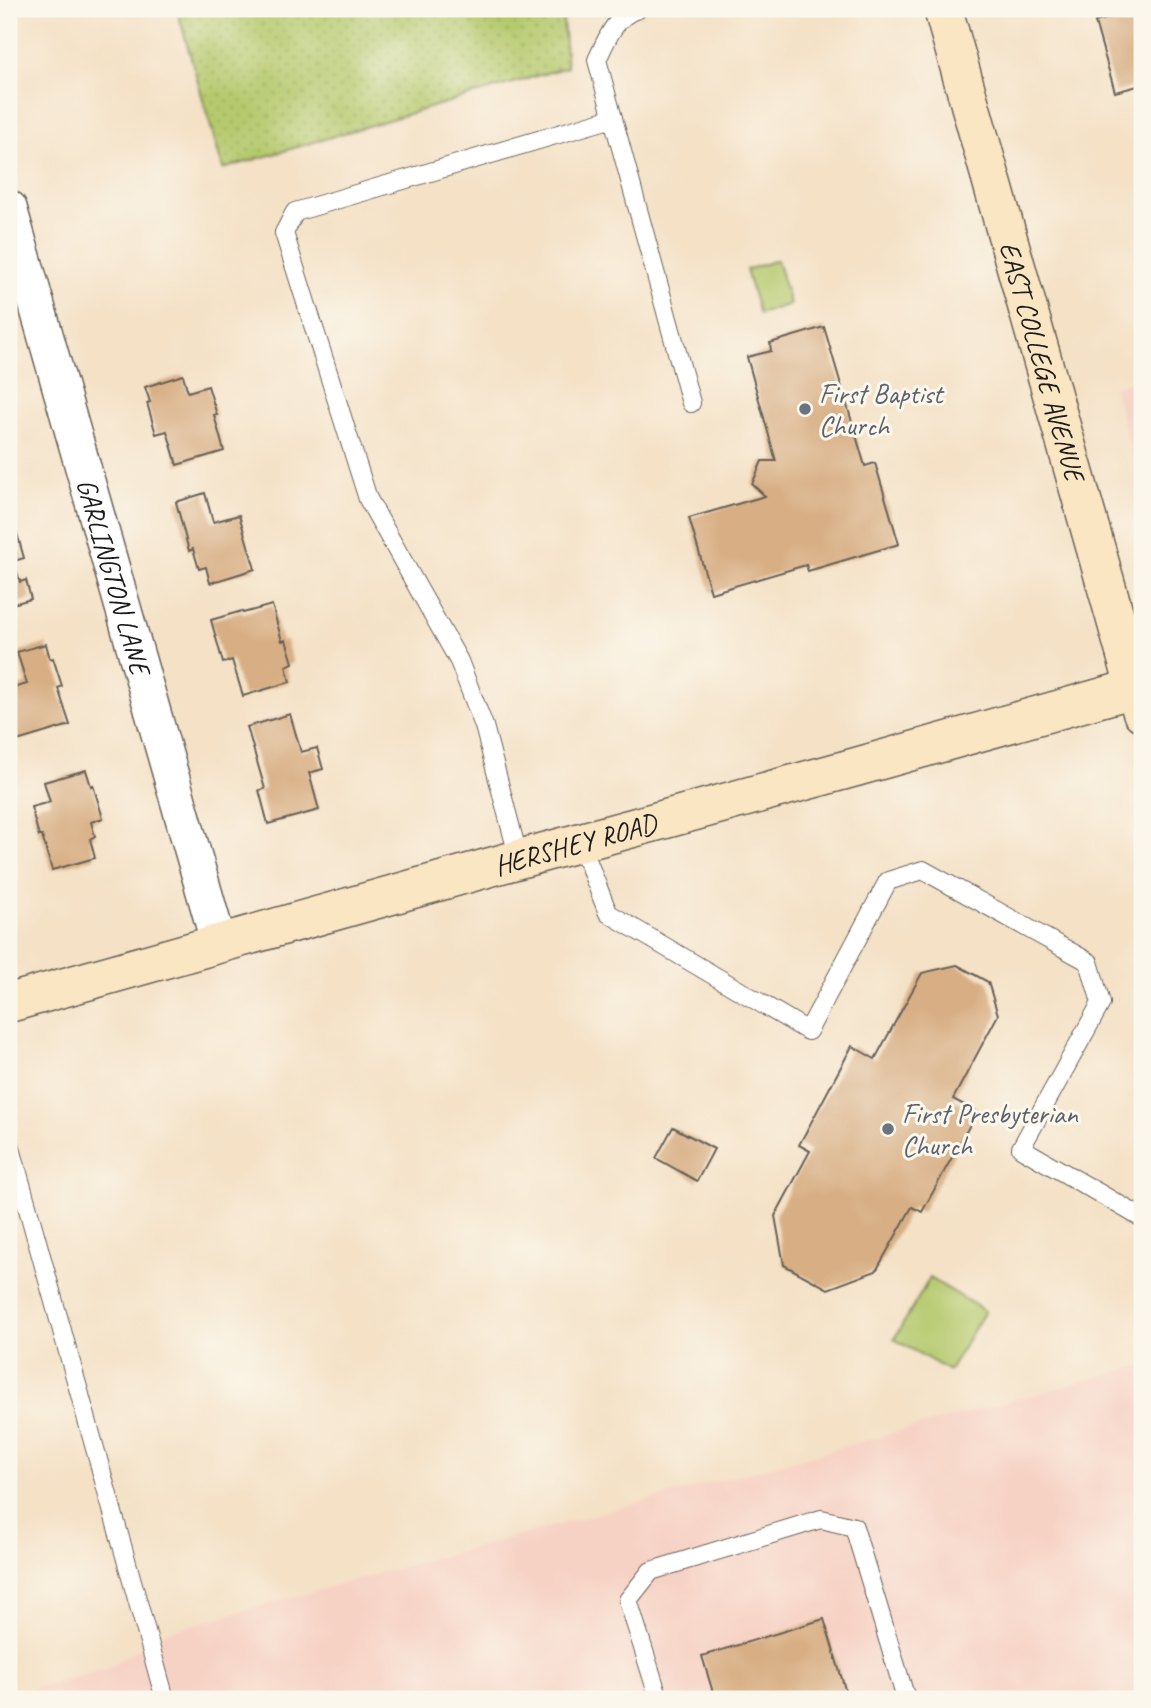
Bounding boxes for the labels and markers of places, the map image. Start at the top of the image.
place label: First Baptist Church [819,376,945,443]
marker: First Baptist Church [797,401,813,417]
place label: First Presbyterian Church [902,1096,1079,1163]
marker: First Presbyterian Church [880,1121,896,1137]

